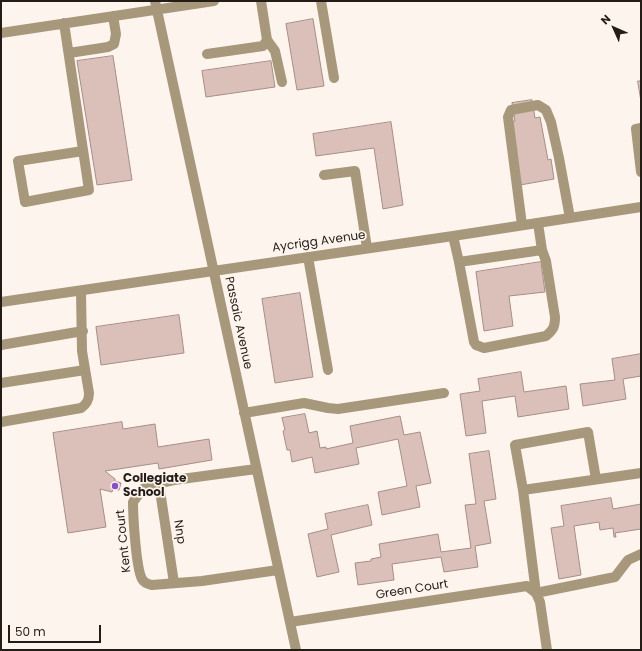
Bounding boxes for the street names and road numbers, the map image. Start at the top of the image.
street label: Aycrigg Avenue [271,228,367,256]
street label: Passaic Avenue [221,275,255,371]
street label: Kent Court [114,509,134,573]
street label: Nnp [170,519,188,545]
street label: Green Court [375,577,449,603]

